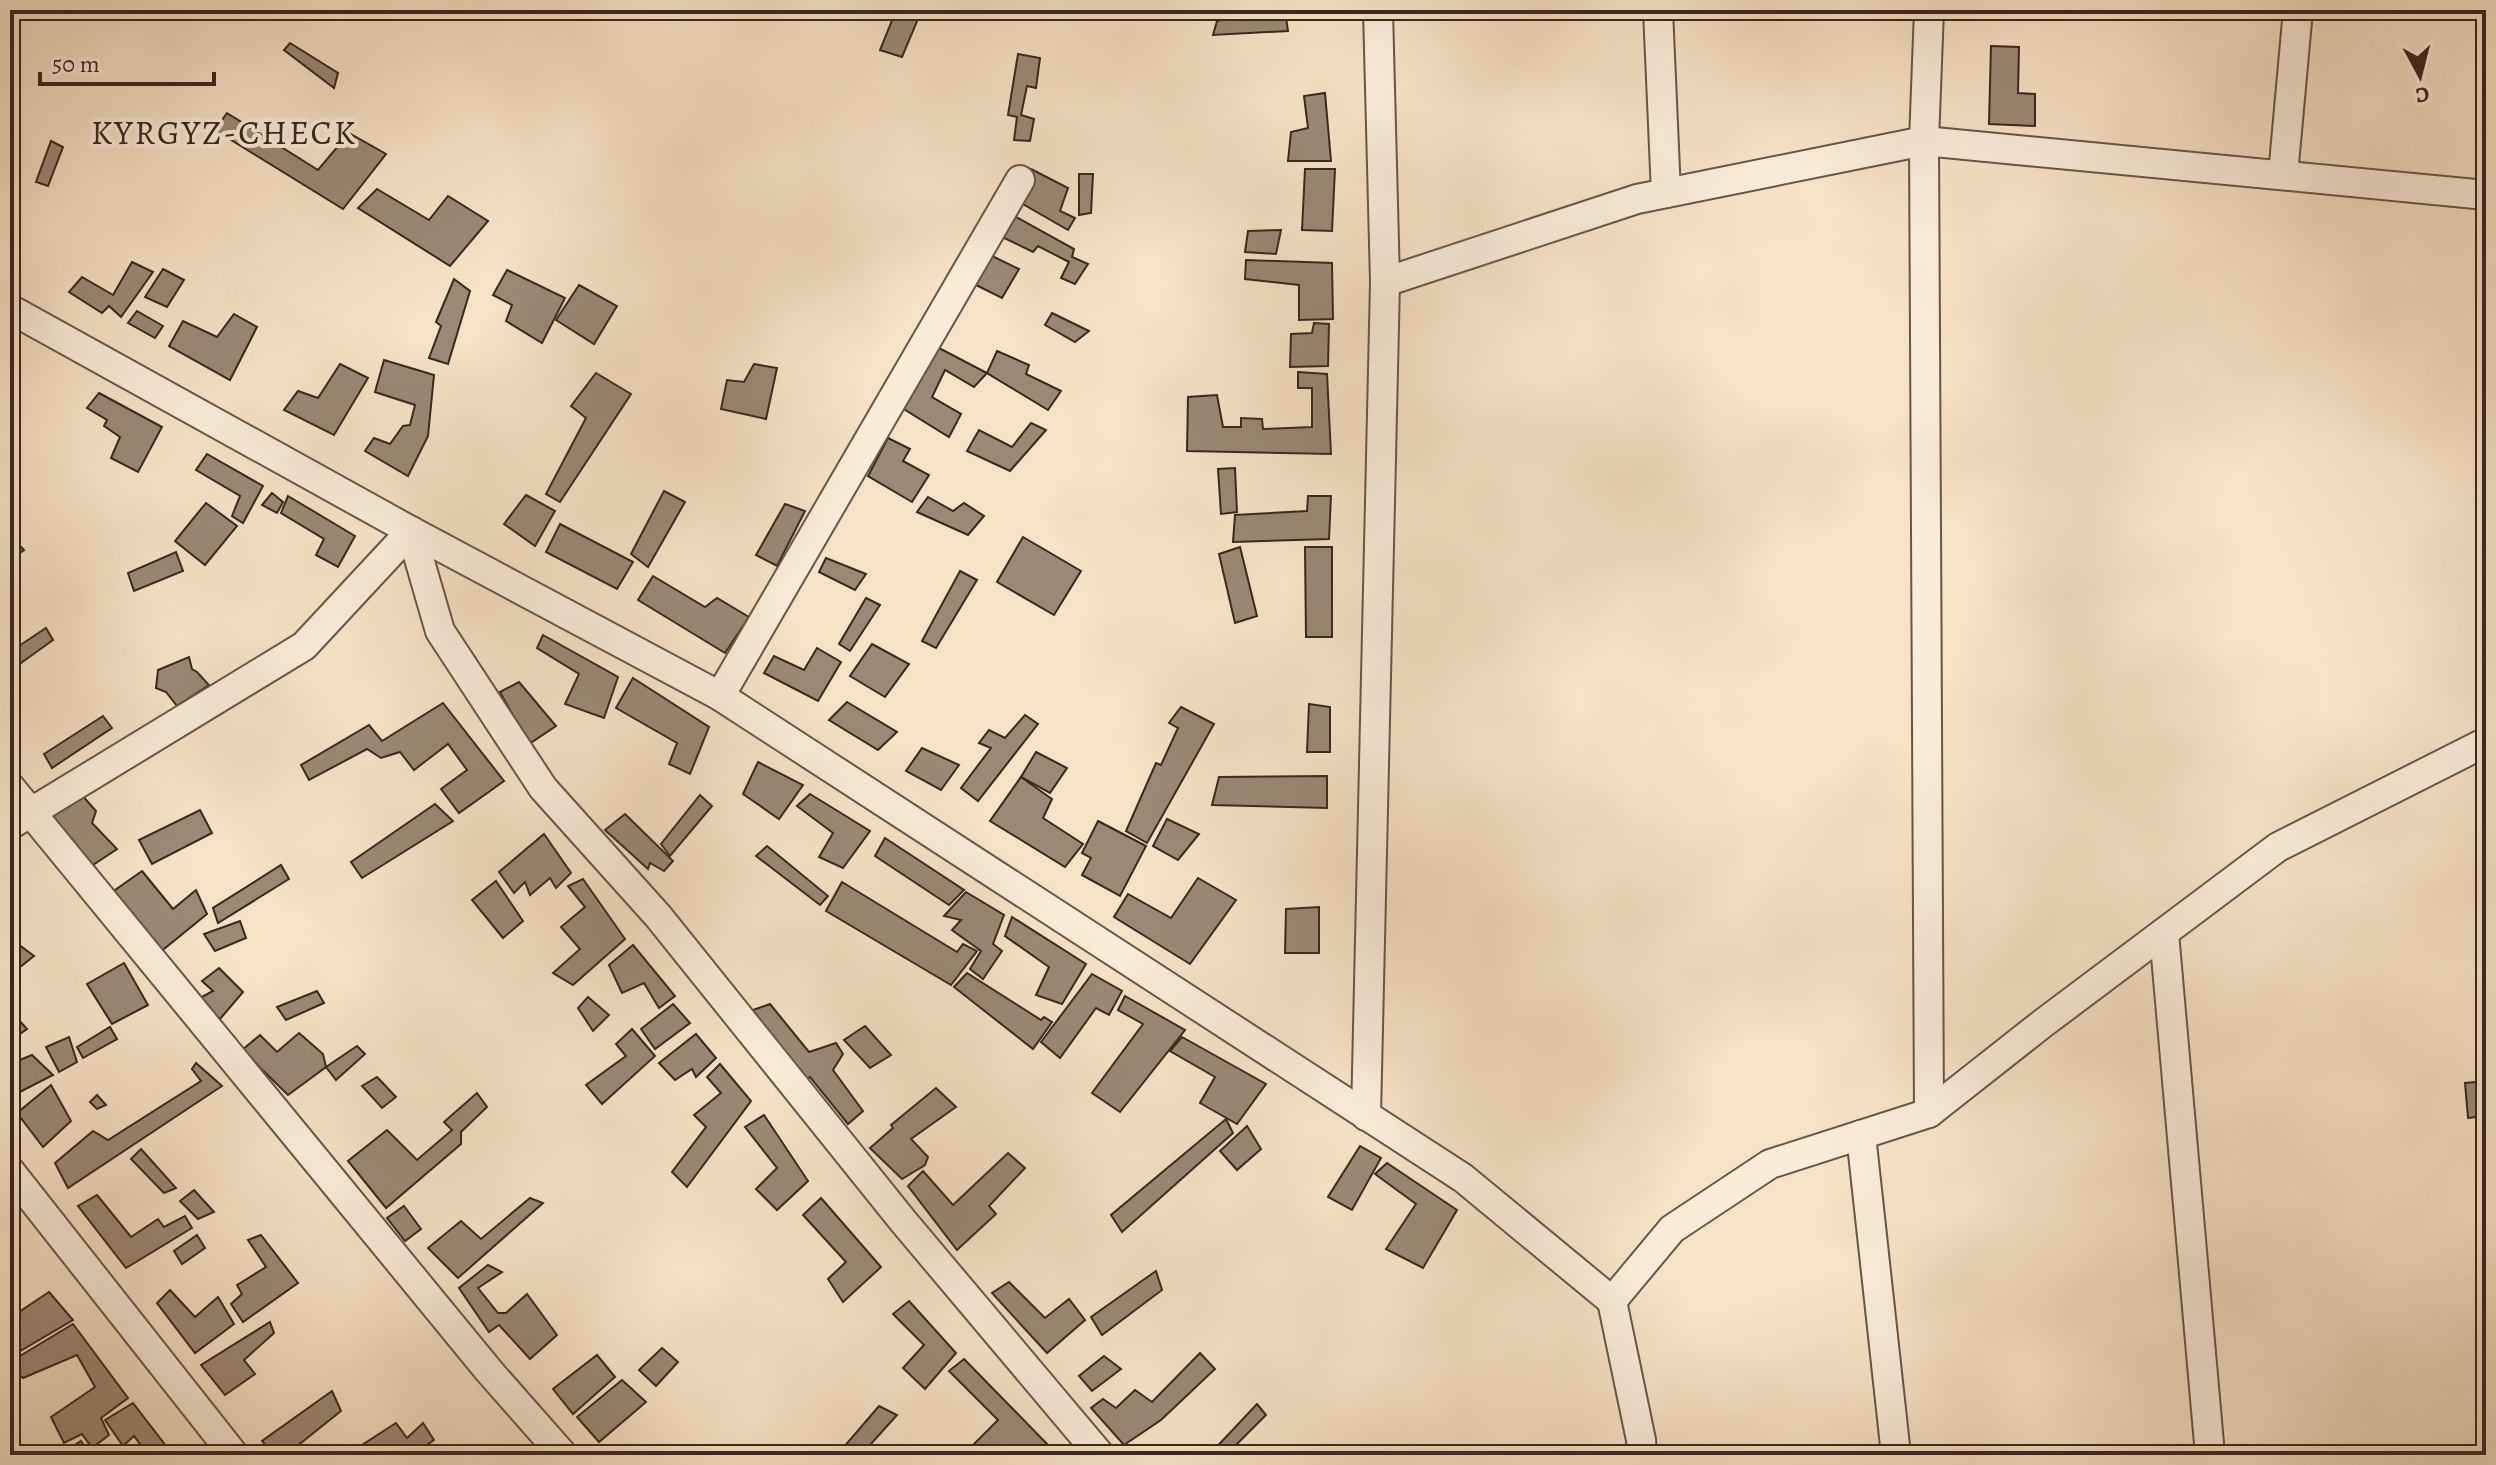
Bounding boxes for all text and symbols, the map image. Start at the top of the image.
scale bar [40,36,214,86]
north arrow [2380,36,2460,116]
text: 50 m [52,48,100,80]
text: С [2414,79,2431,111]
district label: KYRGYZ-CHECK [91,109,357,156]

